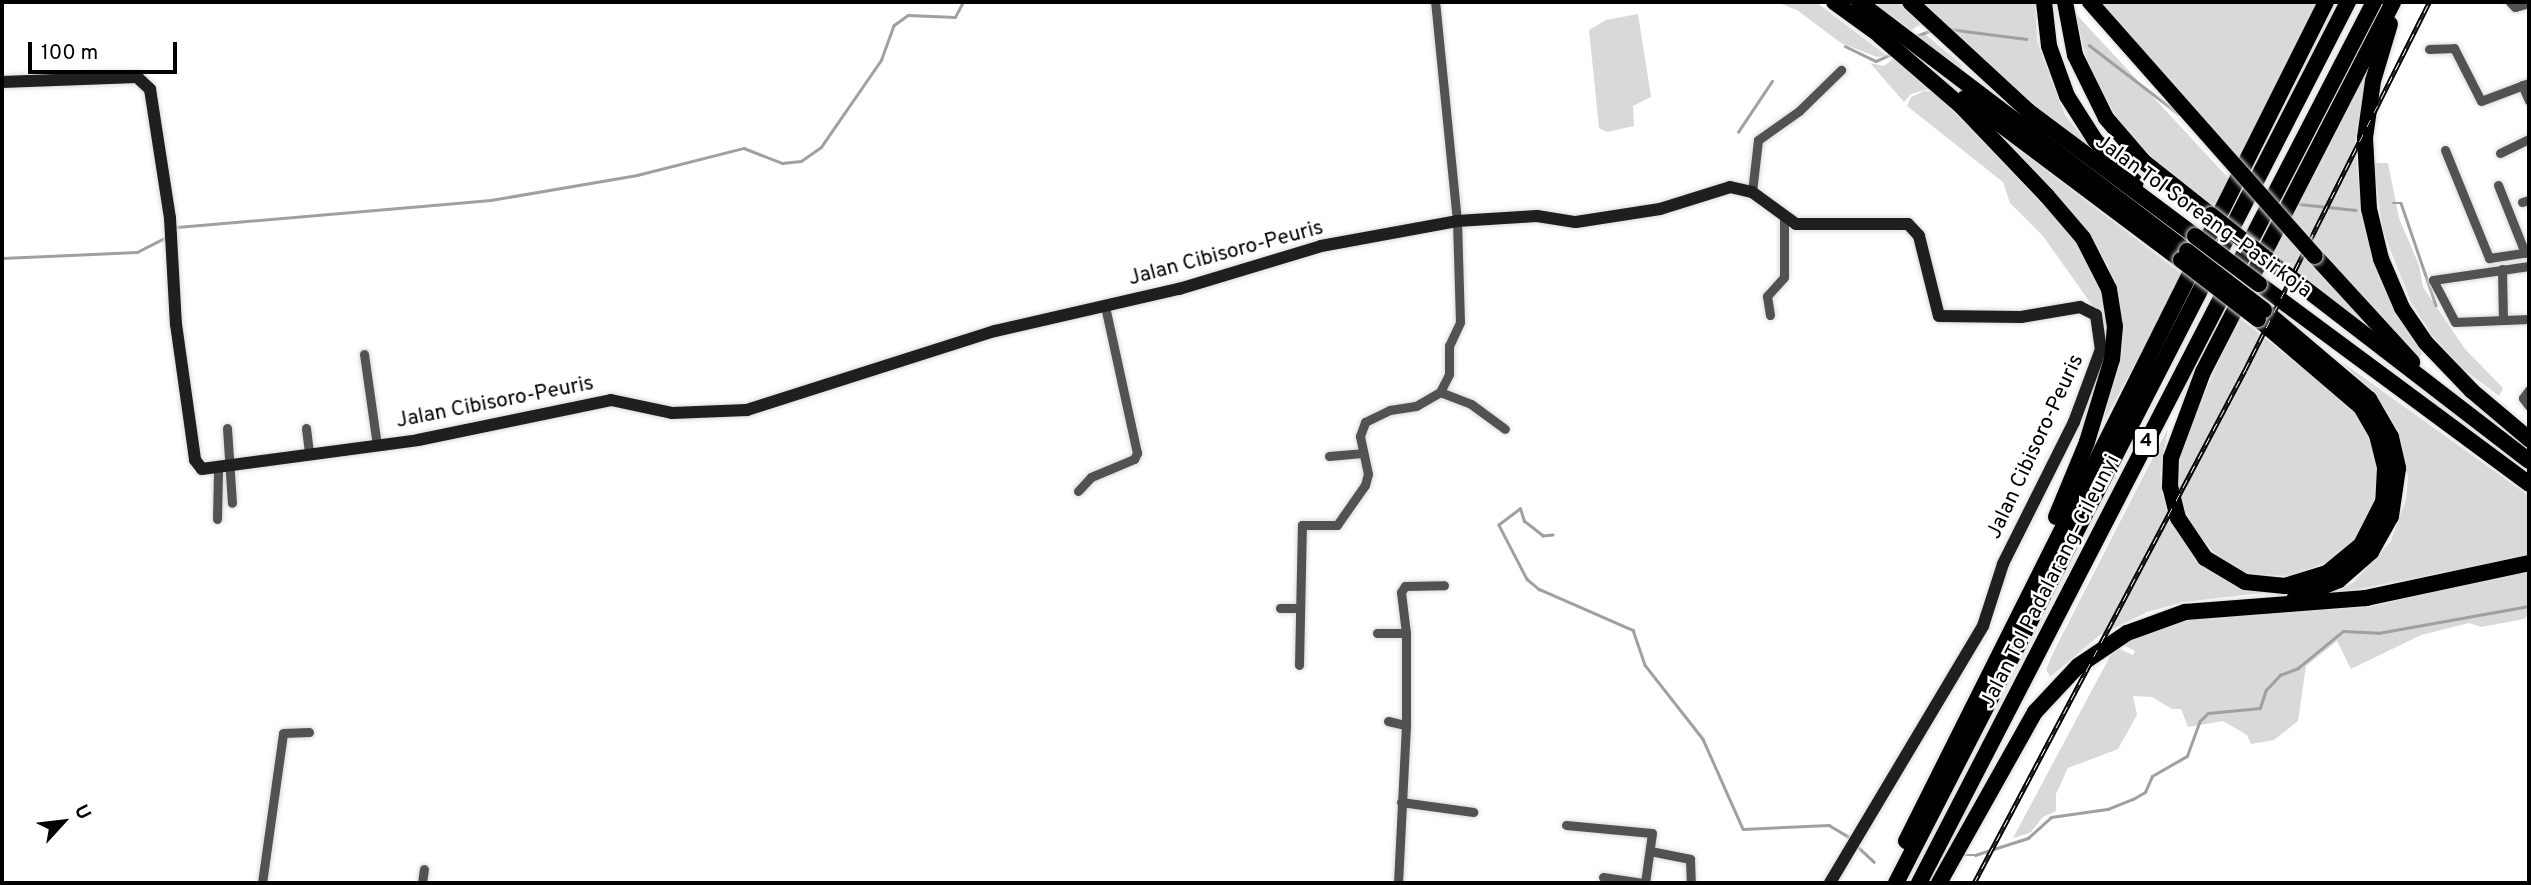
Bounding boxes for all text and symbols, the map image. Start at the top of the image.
scale bar [32,28,180,72]
text: 100 m [41,40,98,67]
street label: Jalan Tol Soreang–Pasirkoja [2089,130,2317,304]
street label: Jalan Cibisoro-Peuris [1126,216,1326,292]
street label: Jalan Cibisoro-Peuris [1982,351,2090,543]
street label: Jalan Cibisoro-Peuris [394,371,596,435]
road number: 4 [2132,426,2160,458]
street label: Jalan Tol Padalarang–Cileunyi [1976,451,2126,713]
north arrow [28,787,98,857]
text: U [68,801,95,824]

